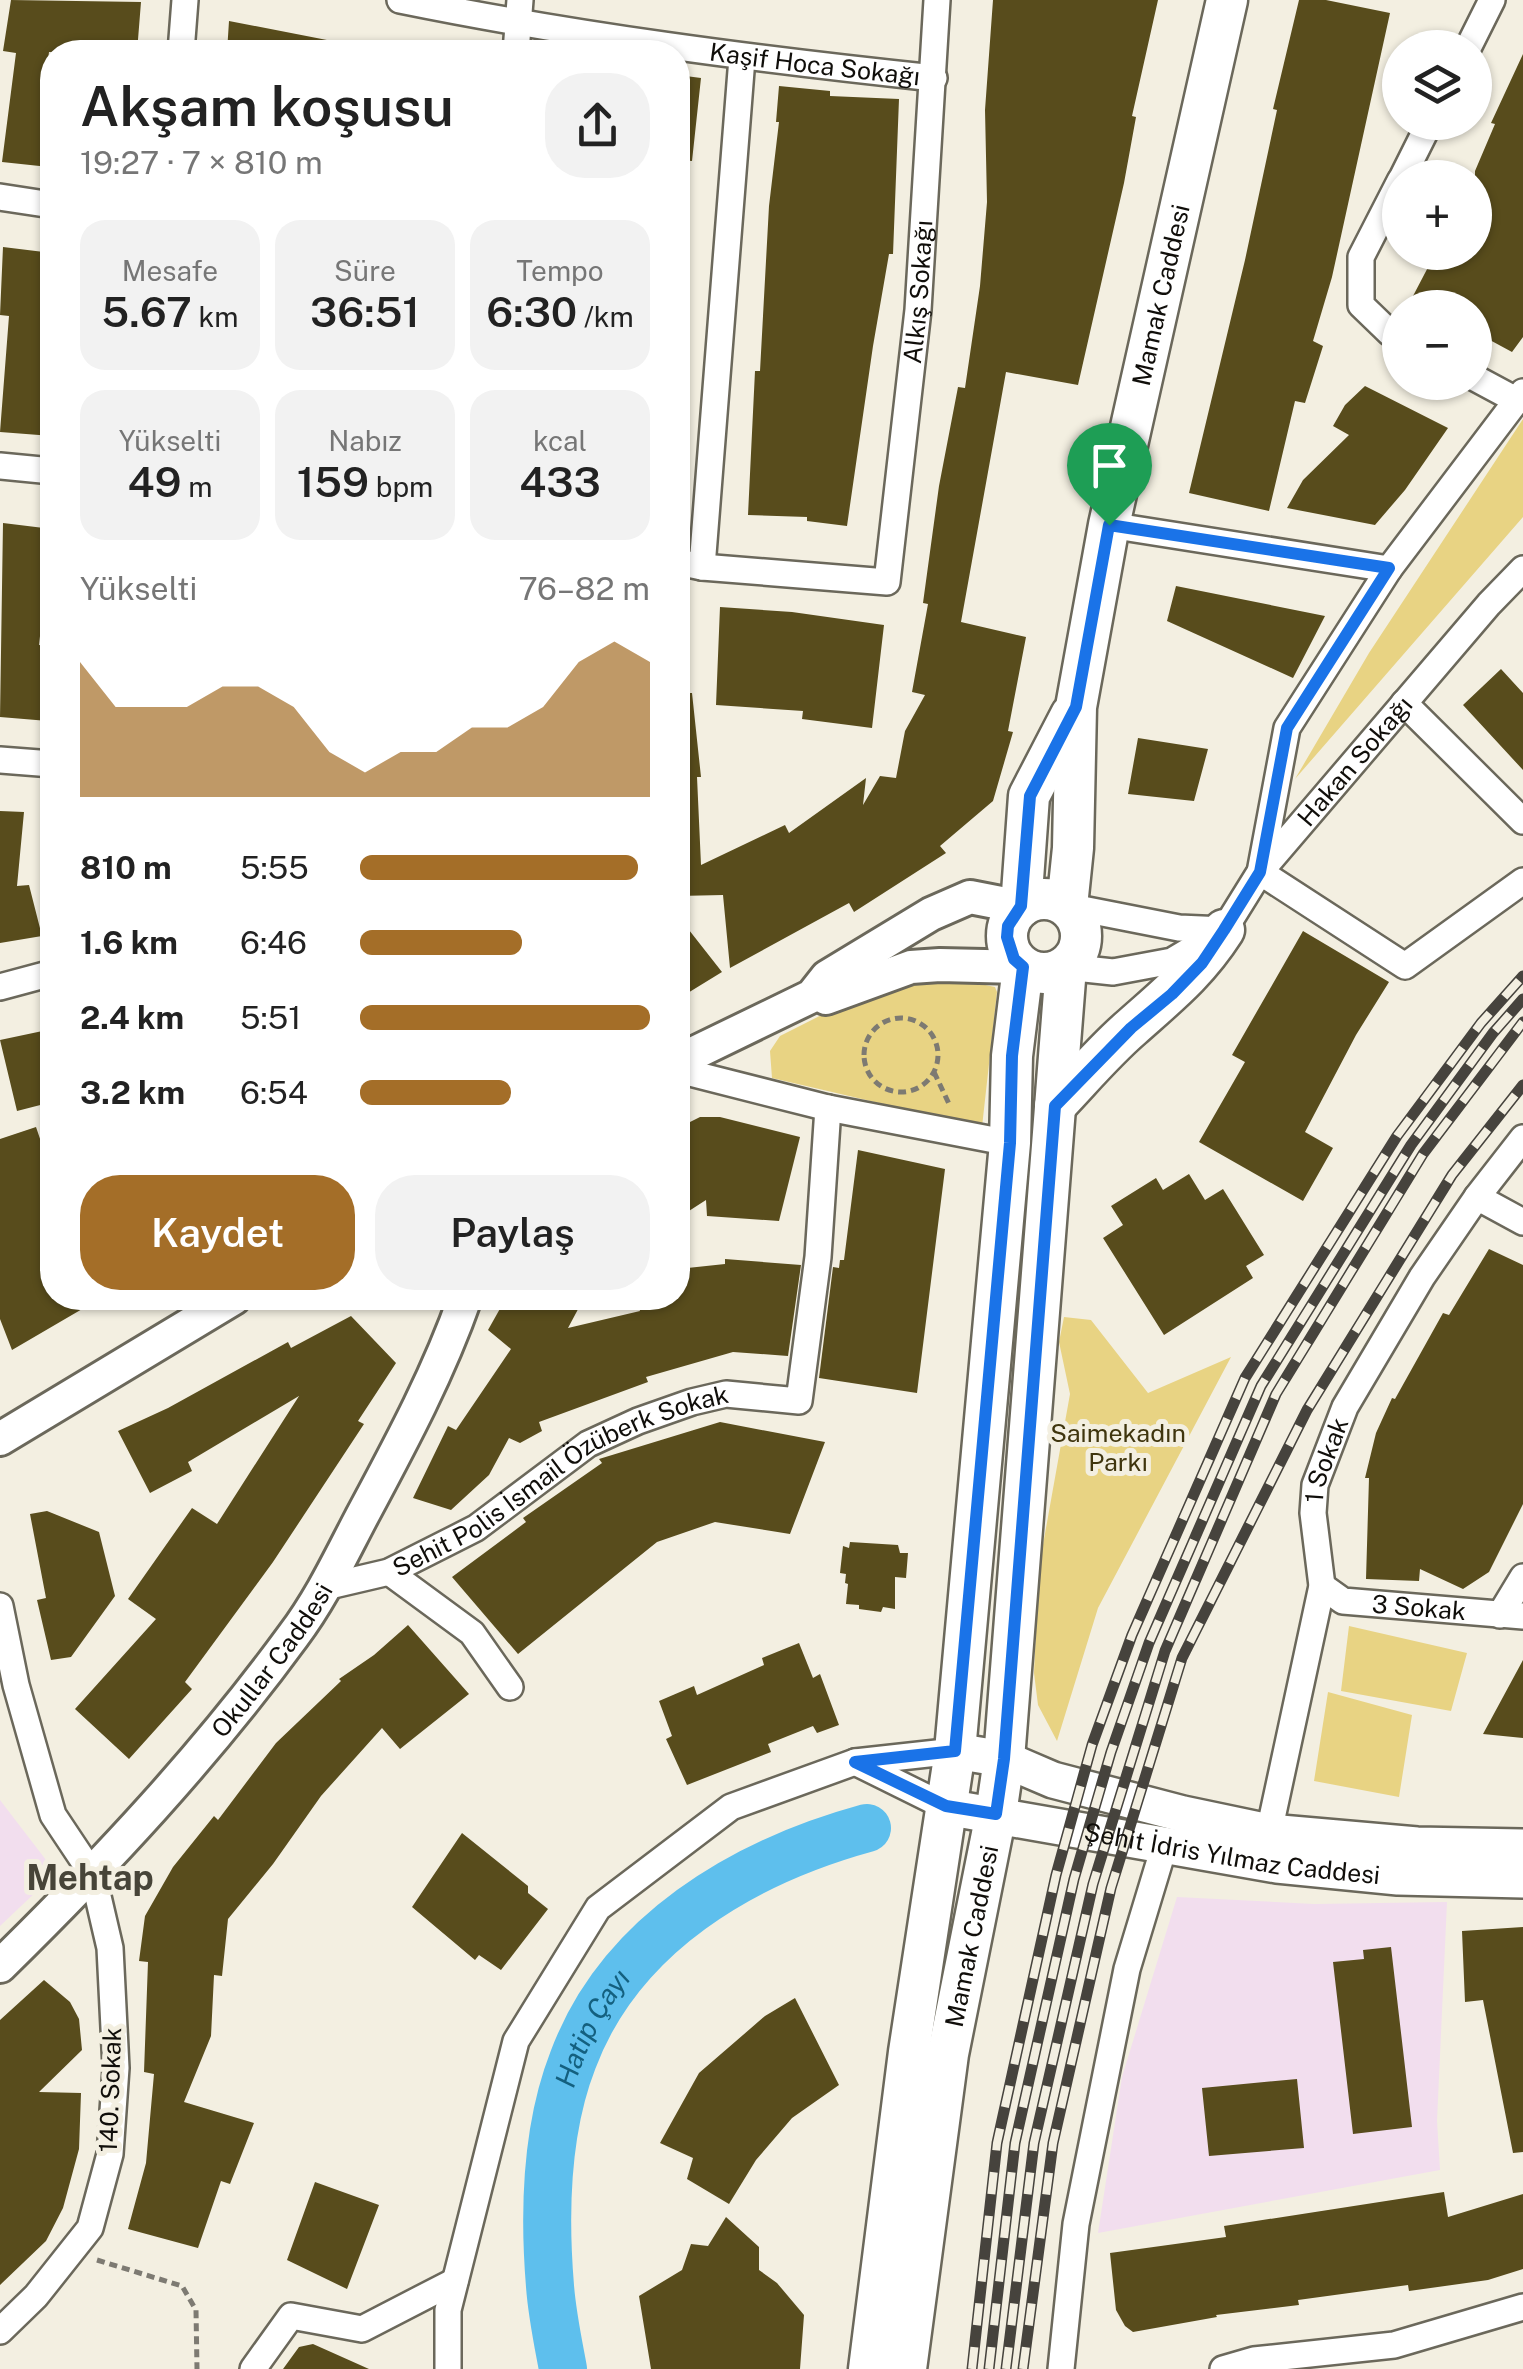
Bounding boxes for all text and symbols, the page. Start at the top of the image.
map controls [1382,30,1492,400]
button: layers [1382,30,1492,140]
street label: Kaşif Hoca Sokağı [708,37,922,91]
button: share [545,73,650,178]
text: Akşam koşusu [80,74,454,138]
text: 19:27 · 7 × 810 m [80,144,323,181]
button: + [1382,160,1492,270]
street label: Mamak Caddesi [1126,202,1196,389]
street label: Alkış Sokağı [897,219,938,365]
text: Mesafe [122,254,218,287]
text: Süre [334,254,396,287]
text: Tempo [516,254,604,287]
text: 5.67 [102,287,192,336]
text: 36:51 [310,287,420,336]
text: 6:30 [486,287,577,336]
button: − [1382,290,1492,400]
text: km [192,300,239,333]
text: /km [577,300,634,333]
pin [1067,423,1152,526]
text: Yükselti [119,424,221,457]
text: Nabız [328,424,402,457]
text: kcal [533,424,587,457]
icon: arrive [1082,438,1137,493]
text: 49 [127,457,182,506]
text: 159 [297,457,369,506]
text: 433 [519,457,601,506]
text: m [182,470,213,503]
text: bpm [369,470,433,503]
text: Yükselti [80,570,197,607]
text: 76–82 m [518,570,650,607]
street label: Hakan Sokağı [1291,690,1418,832]
text: 810 m [80,849,172,886]
text: 5:55 [240,849,309,886]
text: 1.6 km [80,924,178,961]
text: 6:46 [240,924,307,961]
text: 2.4 km [80,999,184,1036]
text: 5:51 [240,999,301,1036]
text: 3.2 km [80,1074,185,1111]
text: 6:54 [240,1074,308,1111]
button: Kaydet [80,1175,355,1290]
button: Paylaş [375,1175,650,1290]
street label: Sehit Polis İsmail Özüberk Sokak [387,1379,731,1583]
street label: 1 Sokak [1299,1413,1355,1504]
park label: Saimekadın Parkı [1050,1418,1186,1477]
street label: Okullar Caddesi [205,1578,339,1743]
street label: 3 Sokak [1371,1588,1467,1626]
street label: Şehit İdris Yılmaz Caddesi [1082,1816,1381,1890]
street label: Mamak Caddesi [939,1842,1004,2030]
district label: Mehtap [26,1857,154,1898]
water label: Hatip Çayı [548,1962,636,2091]
street label: 140. Sokak [93,2027,127,2153]

